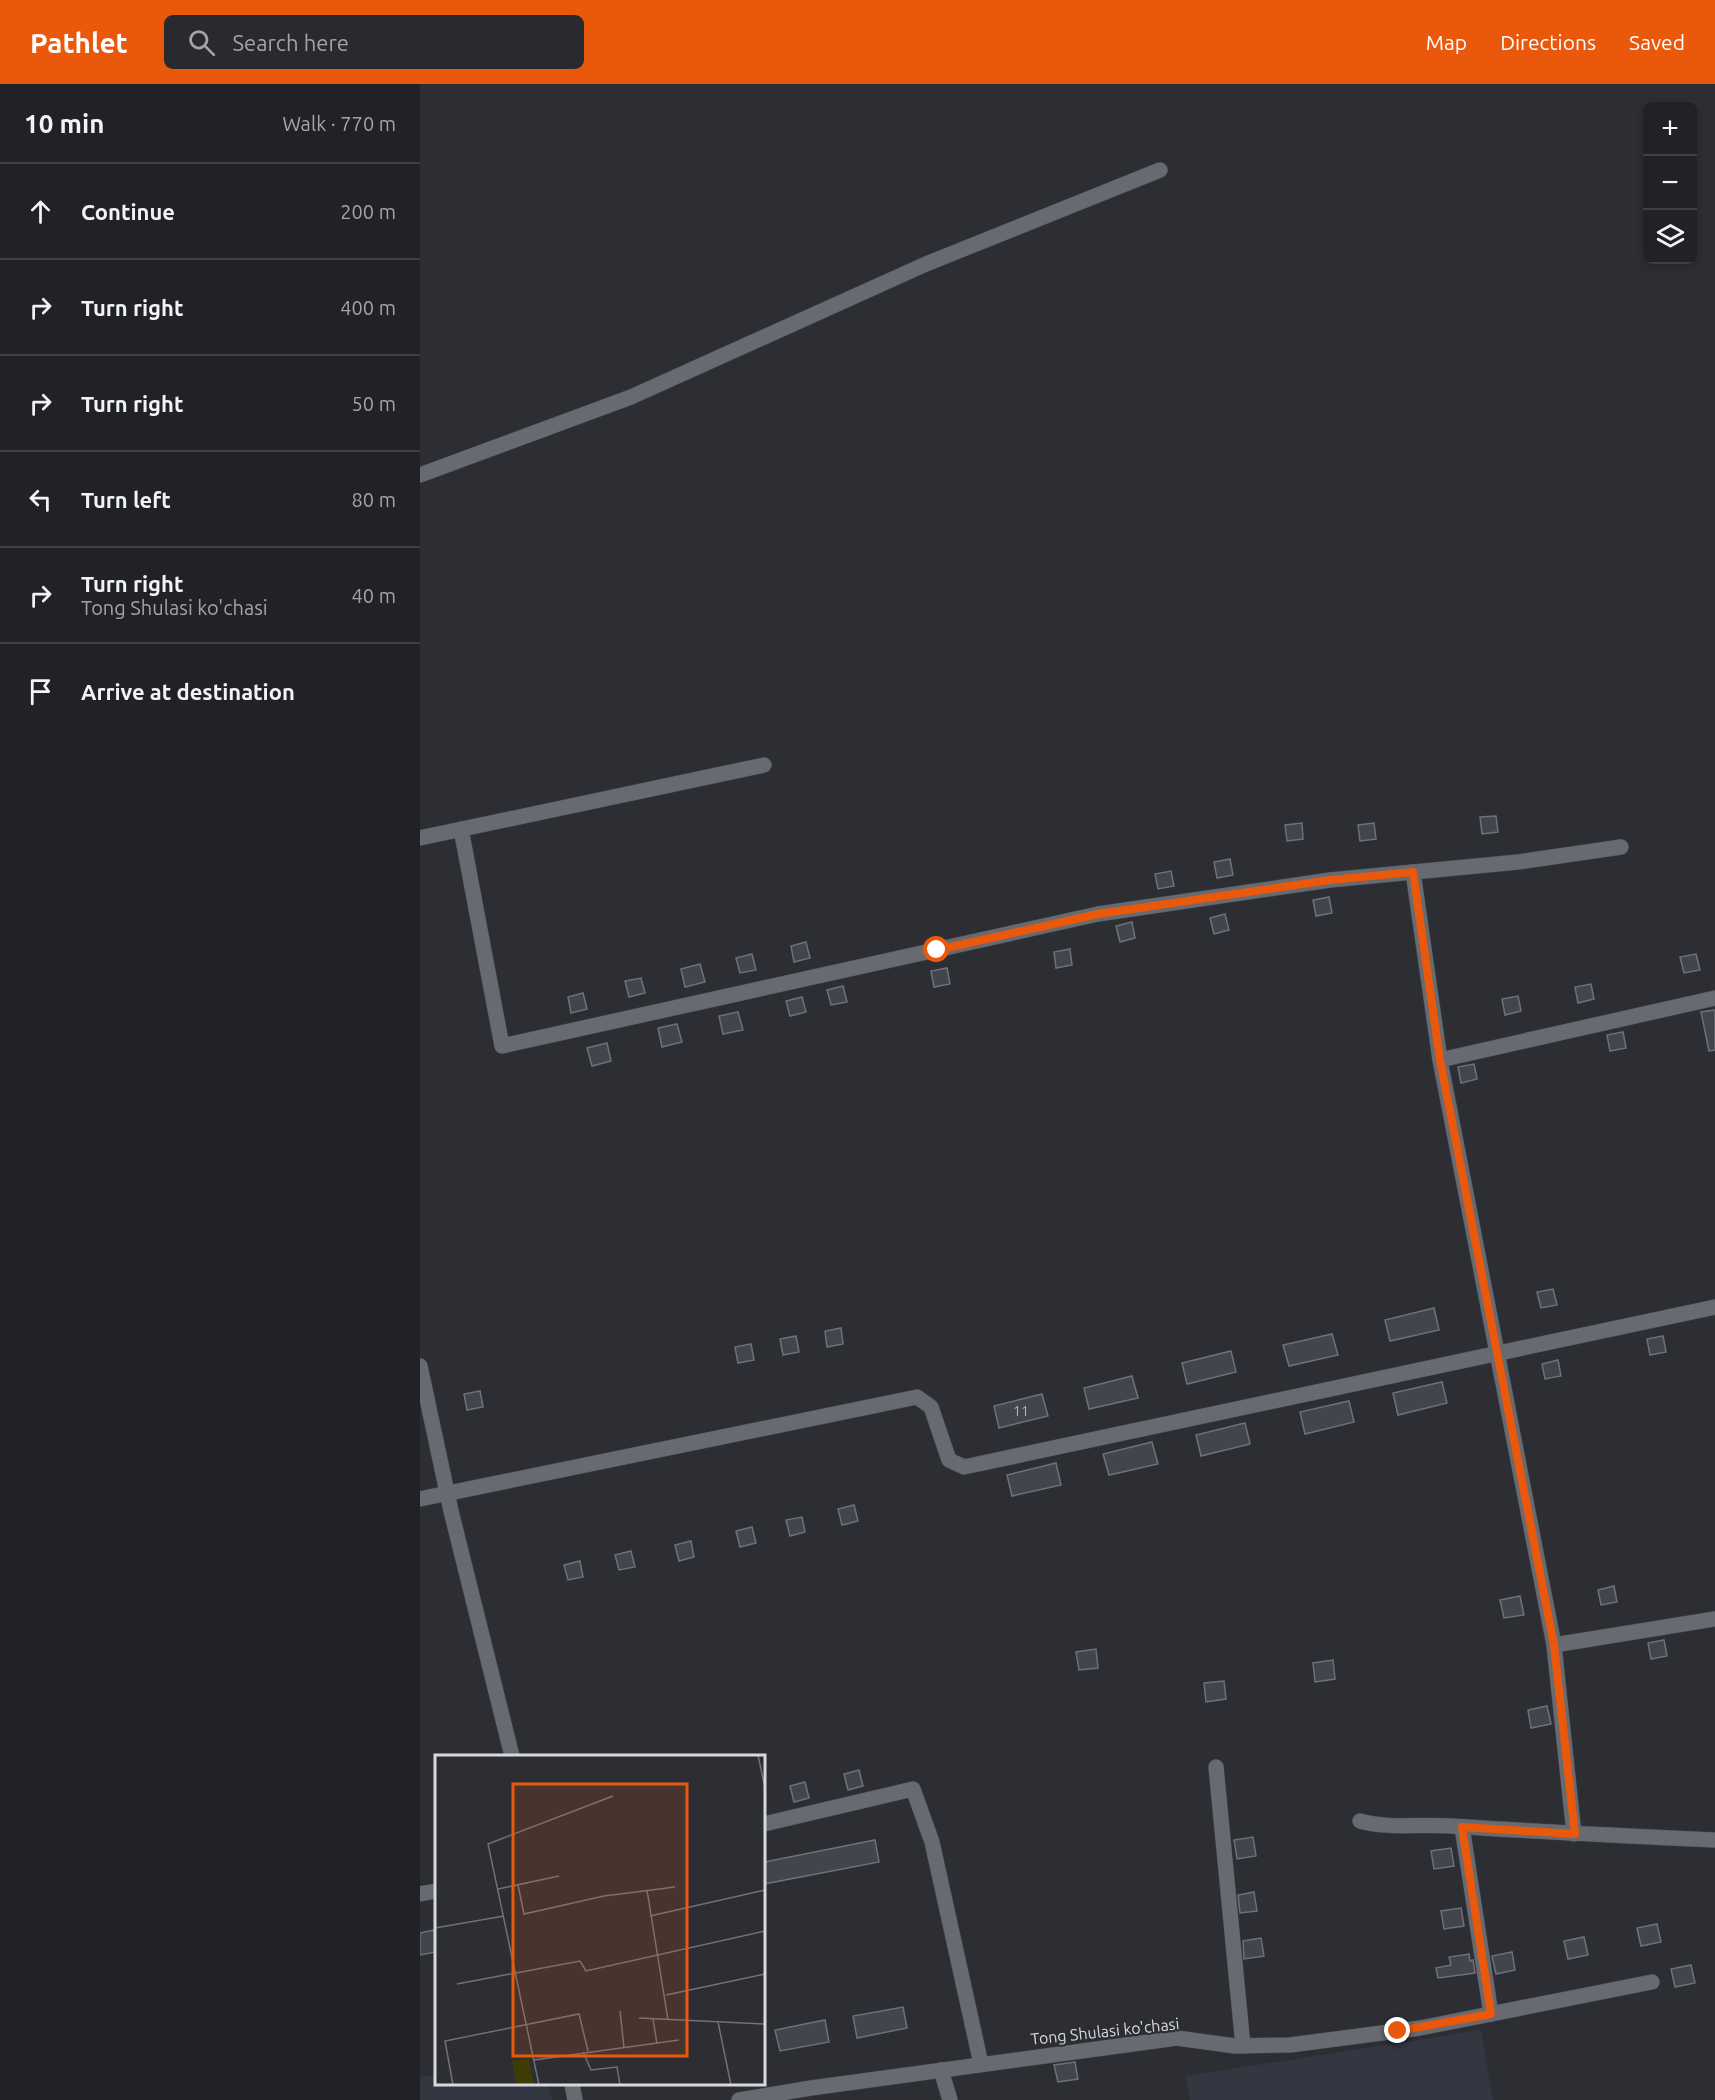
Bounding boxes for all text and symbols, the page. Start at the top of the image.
search box [164,15,584,69]
icon: search [185,26,218,59]
text: Pathlet [30,27,128,58]
text: Search here [233,30,349,55]
text: Map [1426,30,1467,54]
text: Directions [1500,30,1596,54]
text: Saved [1629,30,1685,54]
map controls [1643,102,1697,264]
button: + [1643,102,1697,156]
text: 10 min [24,109,104,138]
text: Walk · 770 m [283,112,396,135]
button: − [1643,156,1697,210]
icon: ahead [24,195,57,228]
text: Continue [81,199,175,224]
text: 200 m [340,200,396,223]
button: layers [1643,210,1697,264]
icon: right [24,291,57,324]
text: Turn right [81,295,183,320]
text: 400 m [340,296,396,319]
icon: right [24,387,57,420]
text: Turn right [81,391,183,416]
text: 50 m [352,392,396,415]
icon: left [24,483,57,516]
text: Turn left [81,487,171,512]
text: 80 m [352,488,396,511]
text: Turn right [81,571,183,596]
icon: right [24,579,57,612]
text: 40 m [352,584,396,607]
text: Tong Shulasi ko'chasi [81,596,268,619]
icon: arrive [24,675,57,708]
text: Arrive at destination [81,679,295,704]
route start [923,936,949,962]
house number: 11 [1013,1403,1029,1419]
inset map [435,1755,765,2085]
street label: Tong Shulasi ko'chasi [1030,2014,1180,2048]
route end [1384,2017,1410,2043]

